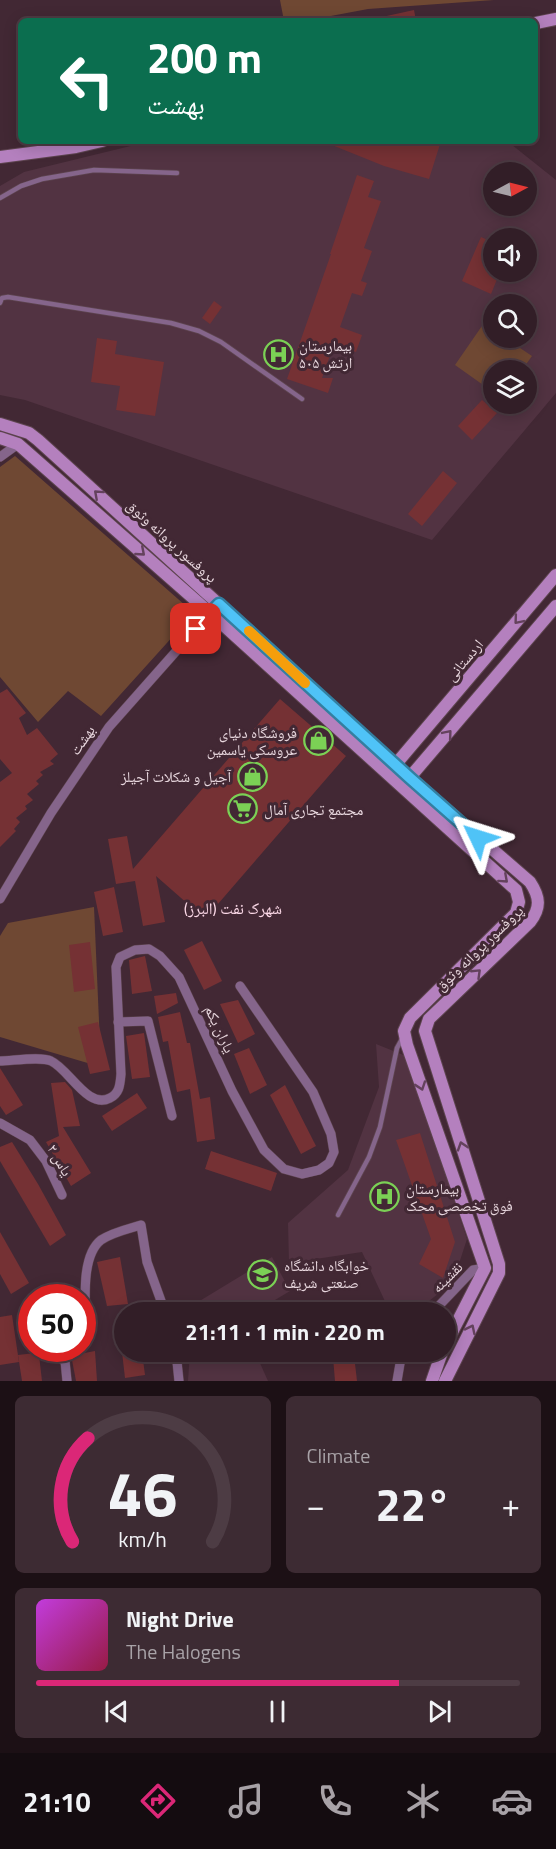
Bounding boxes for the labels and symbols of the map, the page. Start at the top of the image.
north arrow [483,162,537,216]
place label: بیمارستان ۵۰۵ ارتش [299,334,352,374]
hospital icon: بیمارستان ۵۰۵ ارتش [262,338,294,370]
one-way arrow [94,490,105,501]
street label: پروفسور پروانه وثوق [121,494,223,588]
one-way arrow [134,545,145,556]
pin [170,603,221,654]
one-way arrow [514,613,525,624]
street label: اردستانی [439,634,489,686]
street label: بهشت [64,720,100,760]
place label: فروشگاه دنیای عروسکی یاسمین [207,721,297,761]
shop icon: فروشگاه دنیای عروسکی یاسمین [302,725,334,757]
one-way arrow [440,730,451,741]
shop icon: آجیل و شکلات آجیلز [236,760,268,792]
place label: آجیل و شکلات آجیلز [120,765,232,788]
supermarket icon: مجتمع تجاری آمال [227,793,259,825]
place label: مجتمع تجاری آمال [264,798,363,821]
position arrow [446,806,510,870]
one-way arrow [497,872,508,883]
district label: شهرک نفت (البرز) [184,896,282,920]
street label: پروفسور پروانه وثوق [429,900,529,996]
one-way arrow [470,969,480,980]
street label: یاران یکم [199,1001,241,1057]
one-way arrow [414,1080,427,1091]
street label: یاس ۲ [41,1139,79,1181]
one-way arrow [457,1141,469,1152]
place label: بیمارستان فوق تخصصی محک [406,1177,513,1217]
hospital icon: بیمارستان فوق تخصصی محک [369,1181,401,1213]
place label: خوابگاه دانشگاه صنعتی شریف [284,1254,369,1294]
street label: نقشینه [426,1256,468,1298]
school or university icon: خوابگاه دانشگاه صنعتی شریف [247,1258,279,1290]
speed limit sign: 50 [18,1284,96,1362]
one-way arrow [464,1324,475,1335]

